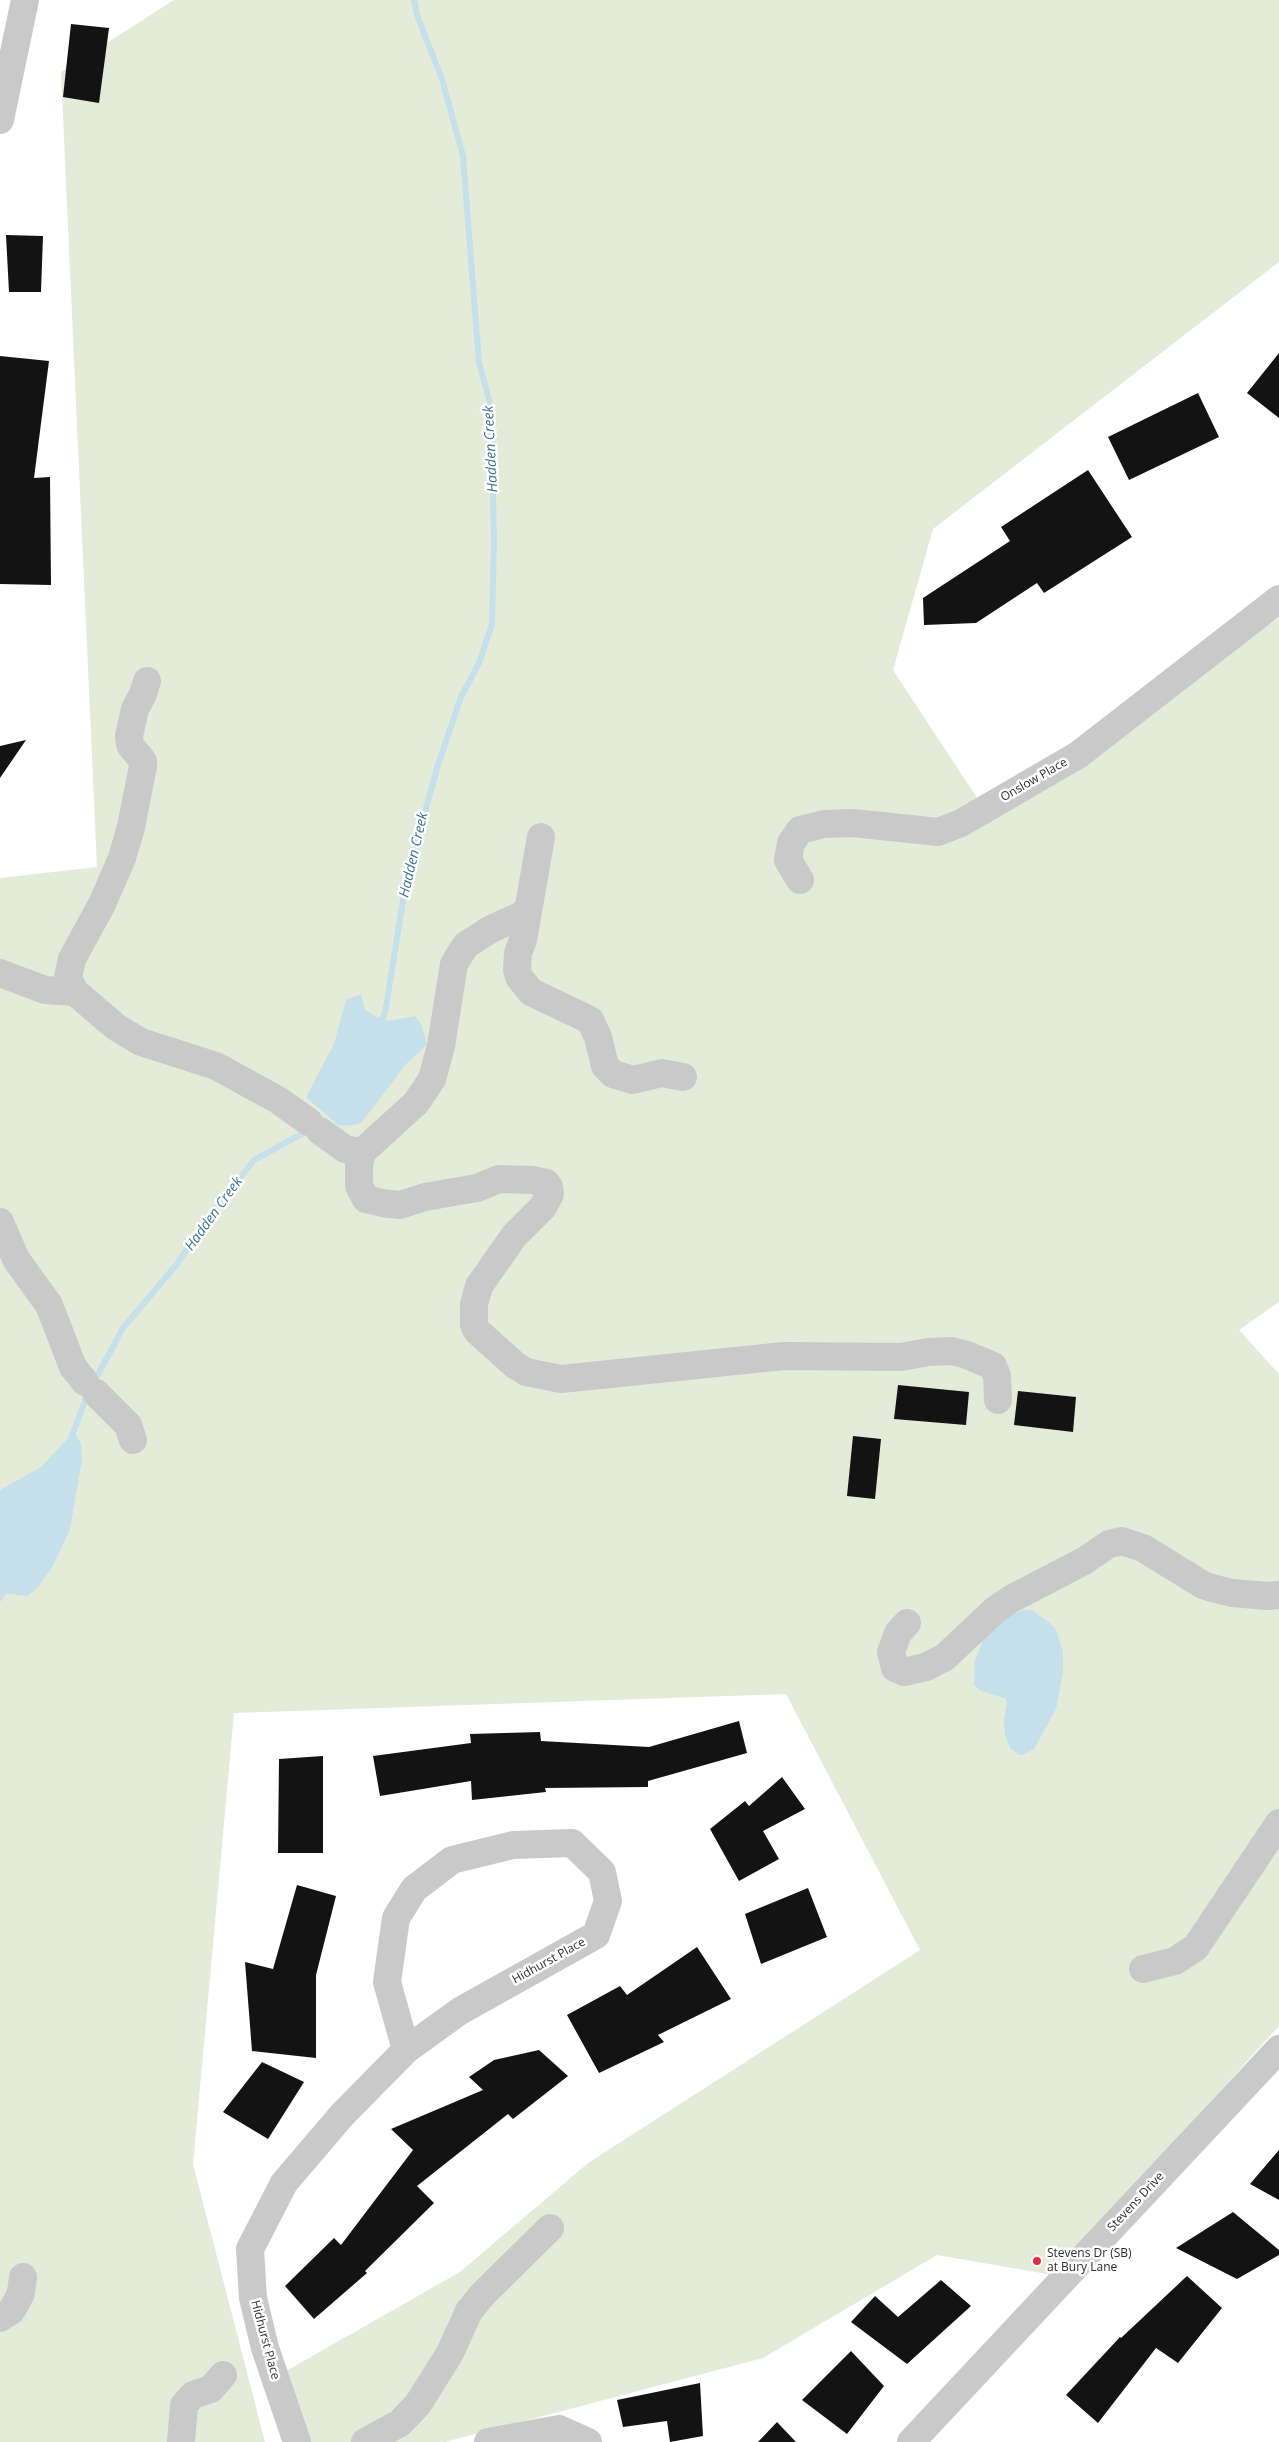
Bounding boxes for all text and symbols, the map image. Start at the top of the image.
water label: Hadden Creek [480,405,502,493]
street label: Onslow Place [998,755,1070,805]
water label: Hadden Creek [396,811,432,899]
water label: Hadden Creek [182,1174,246,1254]
street label: Hidhurst Place [510,1935,588,1987]
street label: Stevens Drive [1105,2169,1167,2235]
place label: Stevens Dr (SB) at Bury Lane [1047,2247,1132,2275]
marker: Stevens Dr (SB) at Bury Lane [1031,2255,1043,2267]
street label: Hidhurst Place [248,2299,282,2381]

